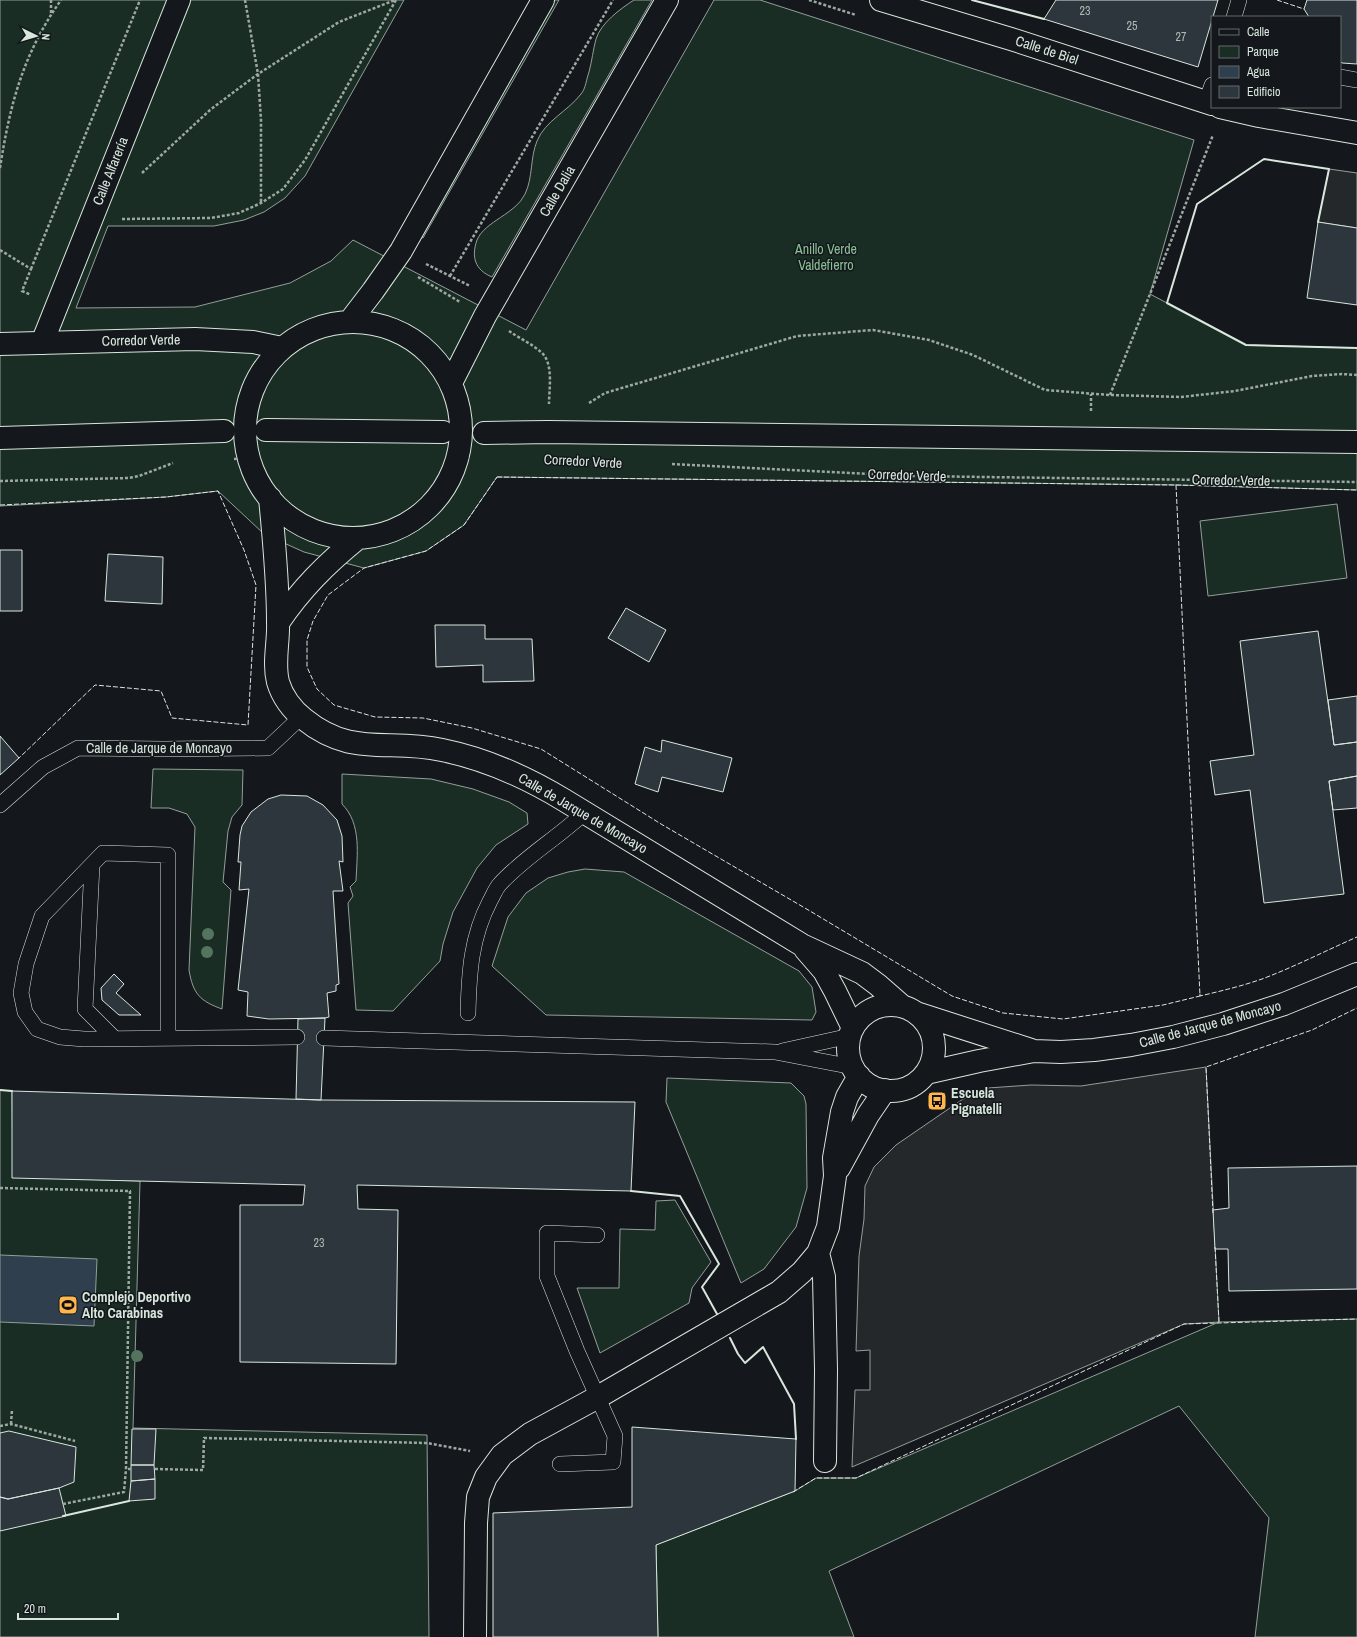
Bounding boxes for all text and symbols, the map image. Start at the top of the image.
house number: 23 [1080,3,1090,19]
north arrow [16,16,56,56]
legend [1211,16,1341,108]
house number: 25 [1127,18,1138,34]
text: Calle [1247,24,1269,40]
house number: 27 [1176,29,1187,45]
street label: Calle de Biel [1013,31,1081,69]
text: N [39,33,53,41]
text: Parque [1247,44,1279,60]
text: Agua [1246,64,1271,80]
text: Edificio [1247,84,1280,100]
street label: Calle Alfarería [88,134,132,208]
street label: Calle Dalia [535,162,579,220]
park label: Anillo Verde Valdefierro [794,240,857,274]
street label: Corredor Verde [102,330,180,350]
street label: Corredor Verde [543,450,623,472]
street label: Corredor Verde [867,465,947,485]
street label: Corredor Verde [1192,470,1270,490]
street label: Calle de Jarque de Moncayo [86,739,232,757]
street label: Calle de Jarque de Moncayo [515,769,651,857]
street label: Calle de Jarque de Moncayo [1137,996,1283,1052]
place label: Escuela Pignatelli [951,1084,1002,1118]
bus stop icon: Escuela Pignatelli [926,1090,948,1112]
house number: 23 [314,1235,324,1251]
place label: Complejo Deportivo Alto Carabinas [82,1288,191,1322]
sports icon: Complejo Deportivo Alto Carabinas [57,1294,79,1316]
scale bar [18,1595,118,1621]
text: 20 m [24,1601,46,1617]

